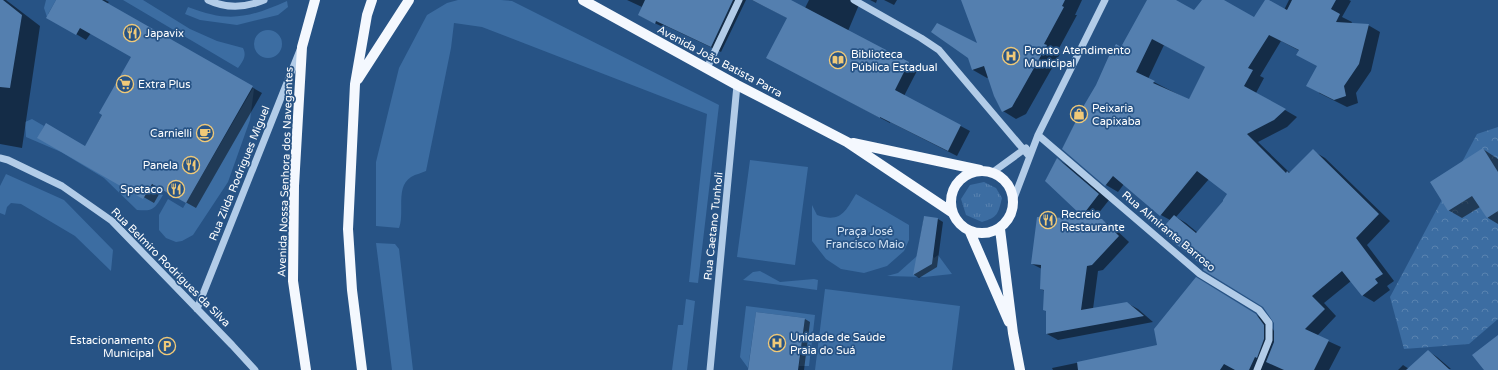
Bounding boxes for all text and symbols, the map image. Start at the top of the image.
restaurant icon: Japavix [122,23,142,43]
street label: Avenida João Batista Parra [655,23,785,100]
place label: Japavix [145,27,184,40]
place label: Pronto Atendimento Municipal [1024,44,1131,70]
hospital icon: Pronto Atendimento Municipal [1001,46,1021,66]
place label: Biblioteca Pública Estadual [851,48,937,74]
library icon: Biblioteca Pública Estadual [828,50,848,70]
street label: Avenida Nossa Senhora dos Navegantes [275,67,296,277]
supermarket icon: Extra Plus [115,74,135,94]
place label: Extra Plus [138,78,190,91]
place label: Peixaria Capixaba [1092,102,1141,128]
street label: Rua Zilda Rodrigues Miguel [206,104,273,243]
shop icon: Peixaria Capixaba [1069,104,1089,124]
cafe icon: Carnielli [195,123,215,143]
place label: Carnielli [150,127,192,140]
restaurant icon: Panela [181,155,201,175]
place label: Panela [143,159,178,172]
street label: Rua Caetano Tunholi [701,171,726,281]
restaurant icon: Spetaco [166,179,186,199]
place label: Spetaco [120,183,163,196]
street label: Rua Almirante Barroso [1119,188,1218,275]
street label: Rua Belmiro Rodrigues da Silva [108,205,233,330]
place label: Recreio Restaurante [1061,208,1125,234]
restaurant icon: Recreio Restaurante [1038,210,1058,230]
park label: Praça José Francisco Maio [826,225,905,251]
place label: Unidade de Saúde Praia do Suá [790,331,886,357]
hospital icon: Unidade de Saúde Praia do Suá [767,333,787,353]
place label: Estacionamento Municipal [70,334,154,360]
parking icon: Estacionamento Municipal [157,336,177,356]

